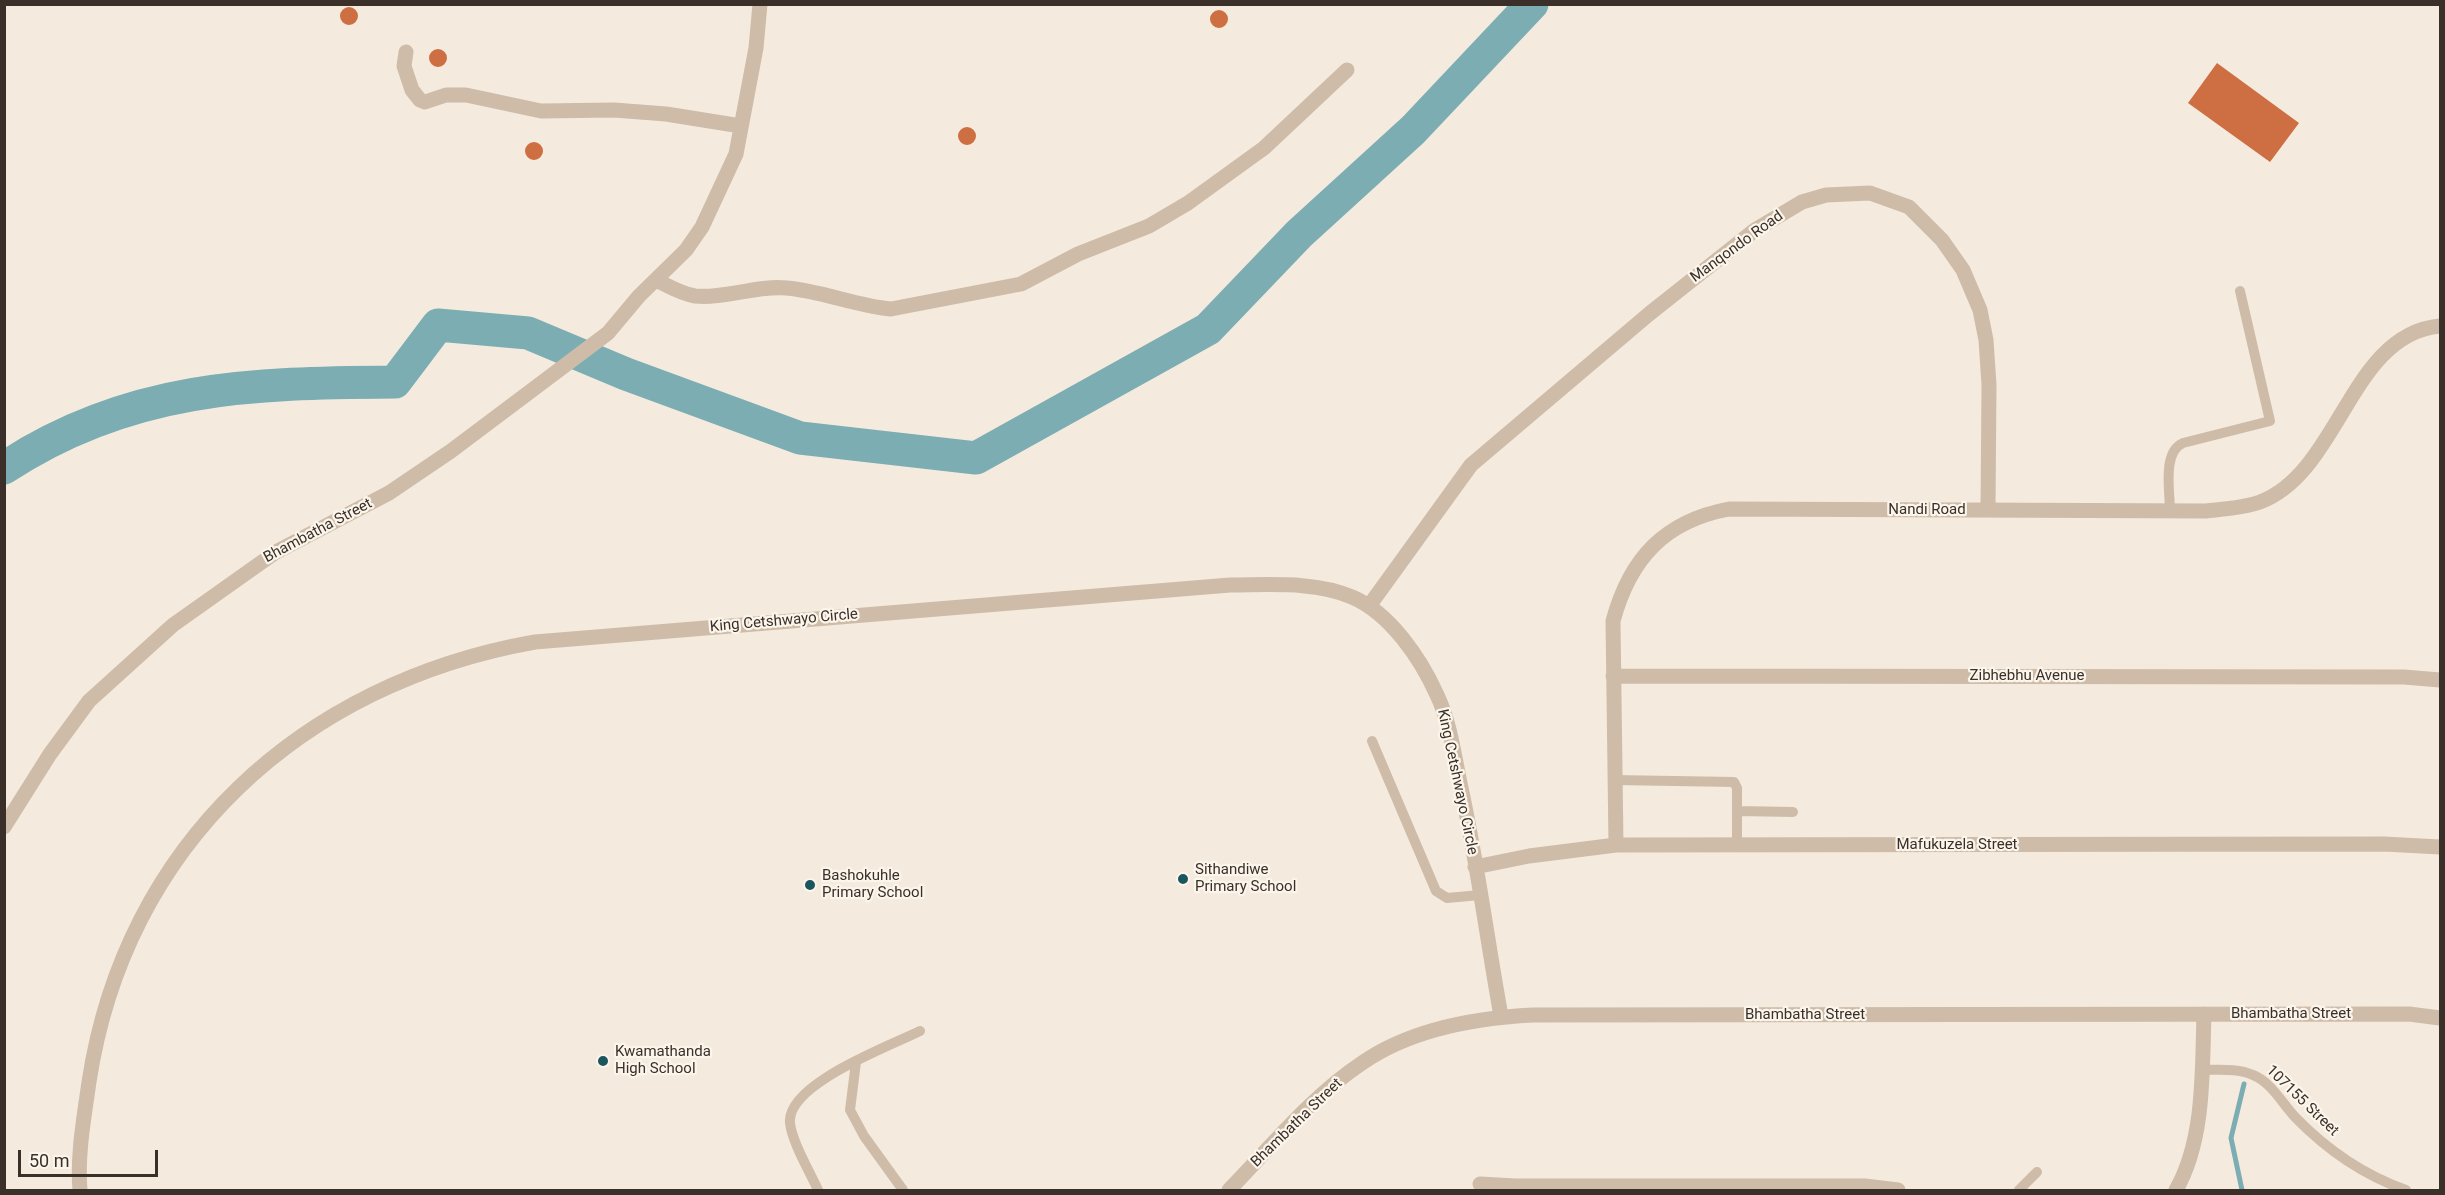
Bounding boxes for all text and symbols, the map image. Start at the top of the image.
street label: Manqondo Road [1687,207,1787,287]
street label: Bhambatha Street [261,495,375,567]
street label: Nandi Road [1888,501,1966,519]
street label: King Cetshwayo Circle [709,606,859,636]
street label: Zibhebhu Avenue [1970,667,2084,685]
street label: King Cetshwayo Circle [1433,707,1481,857]
street label: Mafukuzela Street [1897,836,2017,854]
place label: Sithandiwe Primary School [1195,861,1296,896]
place label: Bashokuhle Primary School [822,867,923,902]
marker: Sithandiwe Primary School [1176,872,1190,886]
marker: Bashokuhle Primary School [803,878,817,892]
street label: Bhambatha Street [2231,1005,2351,1023]
street label: Bhambatha Street [1745,1006,1865,1024]
place label: Kwamathanda High School [615,1043,711,1078]
marker: Kwamathanda High School [596,1054,610,1068]
street label: 107155 Street [2262,1062,2342,1140]
street label: Bhambatha Street [1248,1075,1346,1171]
scale bar [21,1138,160,1176]
text: 50 m [29,1150,69,1171]

